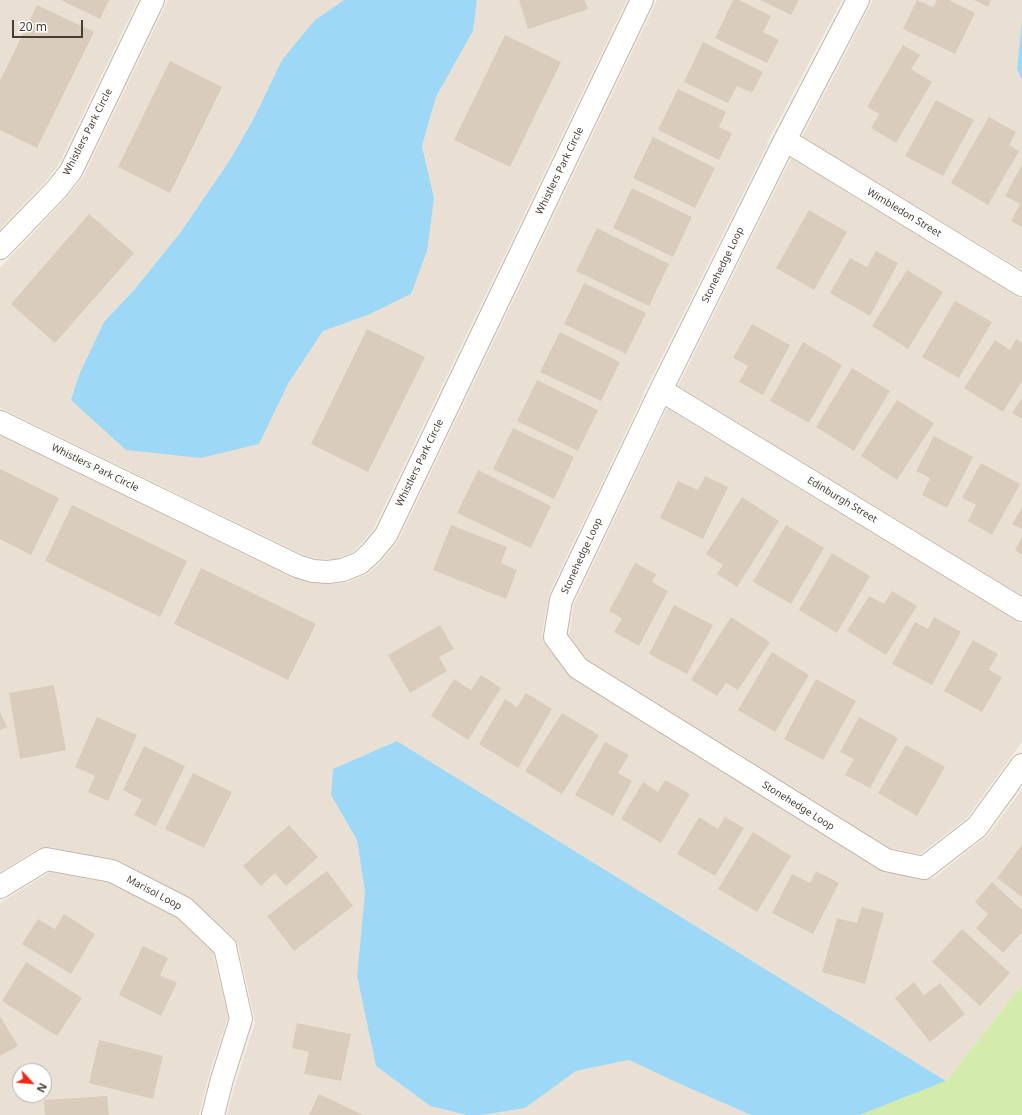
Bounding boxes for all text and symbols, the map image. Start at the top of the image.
scale bar [14,12,85,38]
text: 20 m [19,18,47,35]
street label: Whistlers Park Circle [61,87,115,177]
street label: Whistlers Park Circle [534,125,586,217]
street label: Wimbledon Street [865,186,943,240]
street label: Stonehedge Loop [699,225,747,305]
street label: Whistlers Park Circle [394,417,446,509]
street label: Whistlers Park Circle [49,442,141,494]
street label: Edinburgh Street [805,474,879,526]
street label: Stonehedge Loop [559,516,605,596]
street label: Stonehedge Loop [760,779,836,833]
street label: Marisol Loop [124,873,184,913]
north arrow [12,1063,52,1103]
text: N [34,1081,51,1095]

